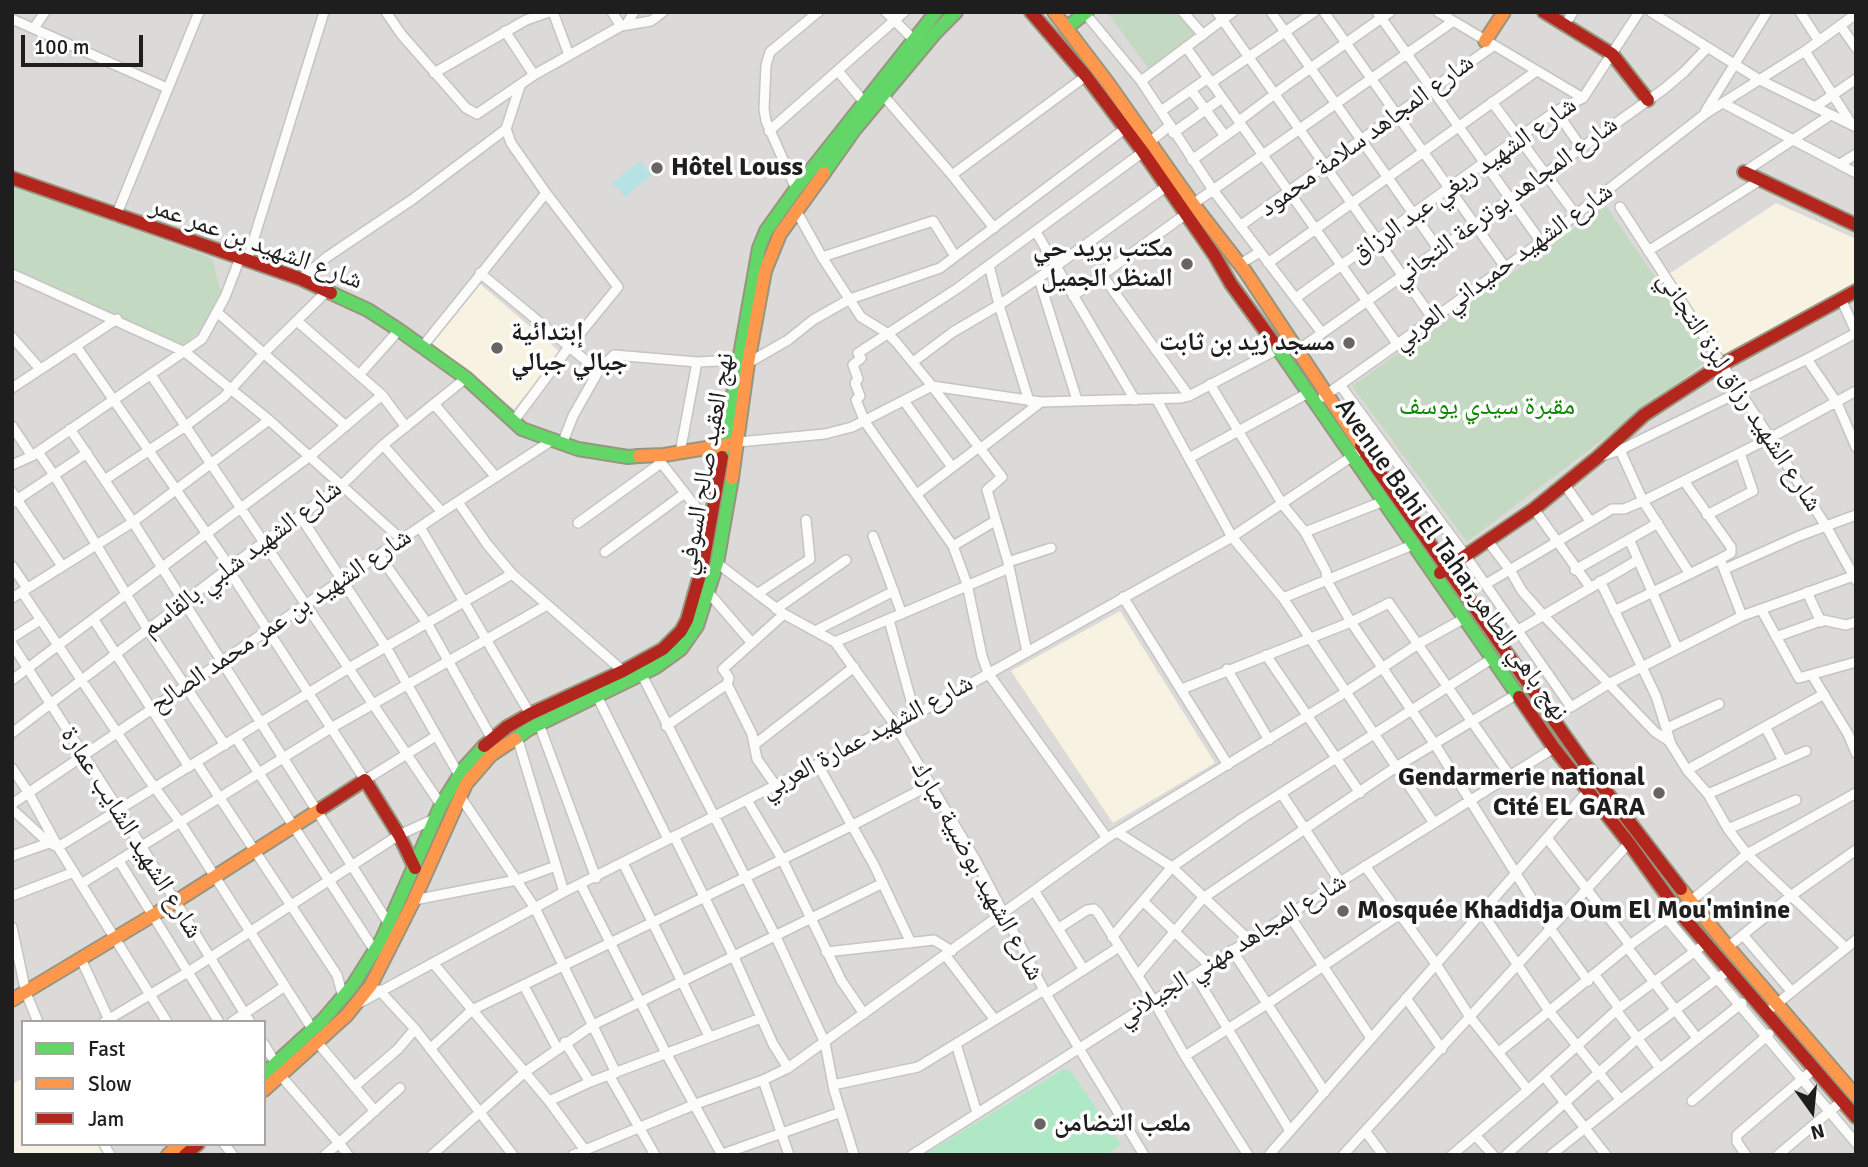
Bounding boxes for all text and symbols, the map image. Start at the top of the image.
scale bar [24,21,147,65]
text: 100 m [34,34,89,60]
street label: شارع المجاهد سلامة محمود [1254,48,1480,224]
street label: شارع الشهيد ريغي عبد الرزاق [1345,90,1583,270]
street label: شارع المجاهد بوترعة التجاني [1386,109,1624,295]
place label: Hôtel Louss [671,152,803,184]
marker: Hôtel Louss [649,160,665,176]
street label: شارع الشهيد حميداني العربي [1387,176,1619,358]
street label: شارع الشهيد بن عمر عمر [145,191,367,297]
place label: مكتب بريد حي المنظر الجميل [1033,233,1173,294]
marker: مكتب بريد حي المنظر الجميل [1179,256,1195,272]
street label: شارع الشهيد رزاق لبزة التجاني [1650,266,1828,518]
place label: إبتدائية جبالي جبالي [511,317,628,378]
place label: مسجد زيد بن ثابت [1159,327,1335,359]
marker: مسجد زيد بن ثابت [1341,335,1357,351]
marker: إبتدائية جبالي جبالي [489,340,505,356]
street label: نهج العقيد صالح السوفي [672,350,742,578]
park label: مقبرة سيدي يوسف [1399,391,1575,423]
street label: Avenue Bahi El Tahar,نهج باهي الطاهر [1327,393,1575,727]
street label: شارع الشهيد شلبي بالقاسم [136,473,348,645]
street label: شارع الشهيد بن عمر محمد الصالح [144,522,418,720]
street label: شارع الشهيد عمارة العربي [755,668,979,806]
street label: شارع الشهيد الشايب عمارة [53,721,209,945]
street label: شارع الشهيد بوضبية مبارك [904,756,1050,986]
place label: Gendarmerie national Cité EL GARA [1398,762,1645,824]
marker: Gendarmerie national Cité EL GARA [1651,785,1667,801]
street label: شارع المجاهد مهني الجيلاني [1111,867,1353,1033]
place label: Mosquée Khadidja Oum El Mou'minine [1357,895,1790,927]
marker: Mosquée Khadidja Oum El Mou'minine [1335,903,1351,919]
legend [21,1020,266,1146]
text: Fast [88,1036,125,1062]
text: Slow [88,1071,132,1097]
north arrow [1777,1076,1847,1146]
text: Jam [88,1106,124,1132]
place label: ملعب التضامن [1054,1108,1191,1140]
marker: ملعب التضامن [1032,1116,1048,1132]
text: N [1808,1118,1827,1145]

